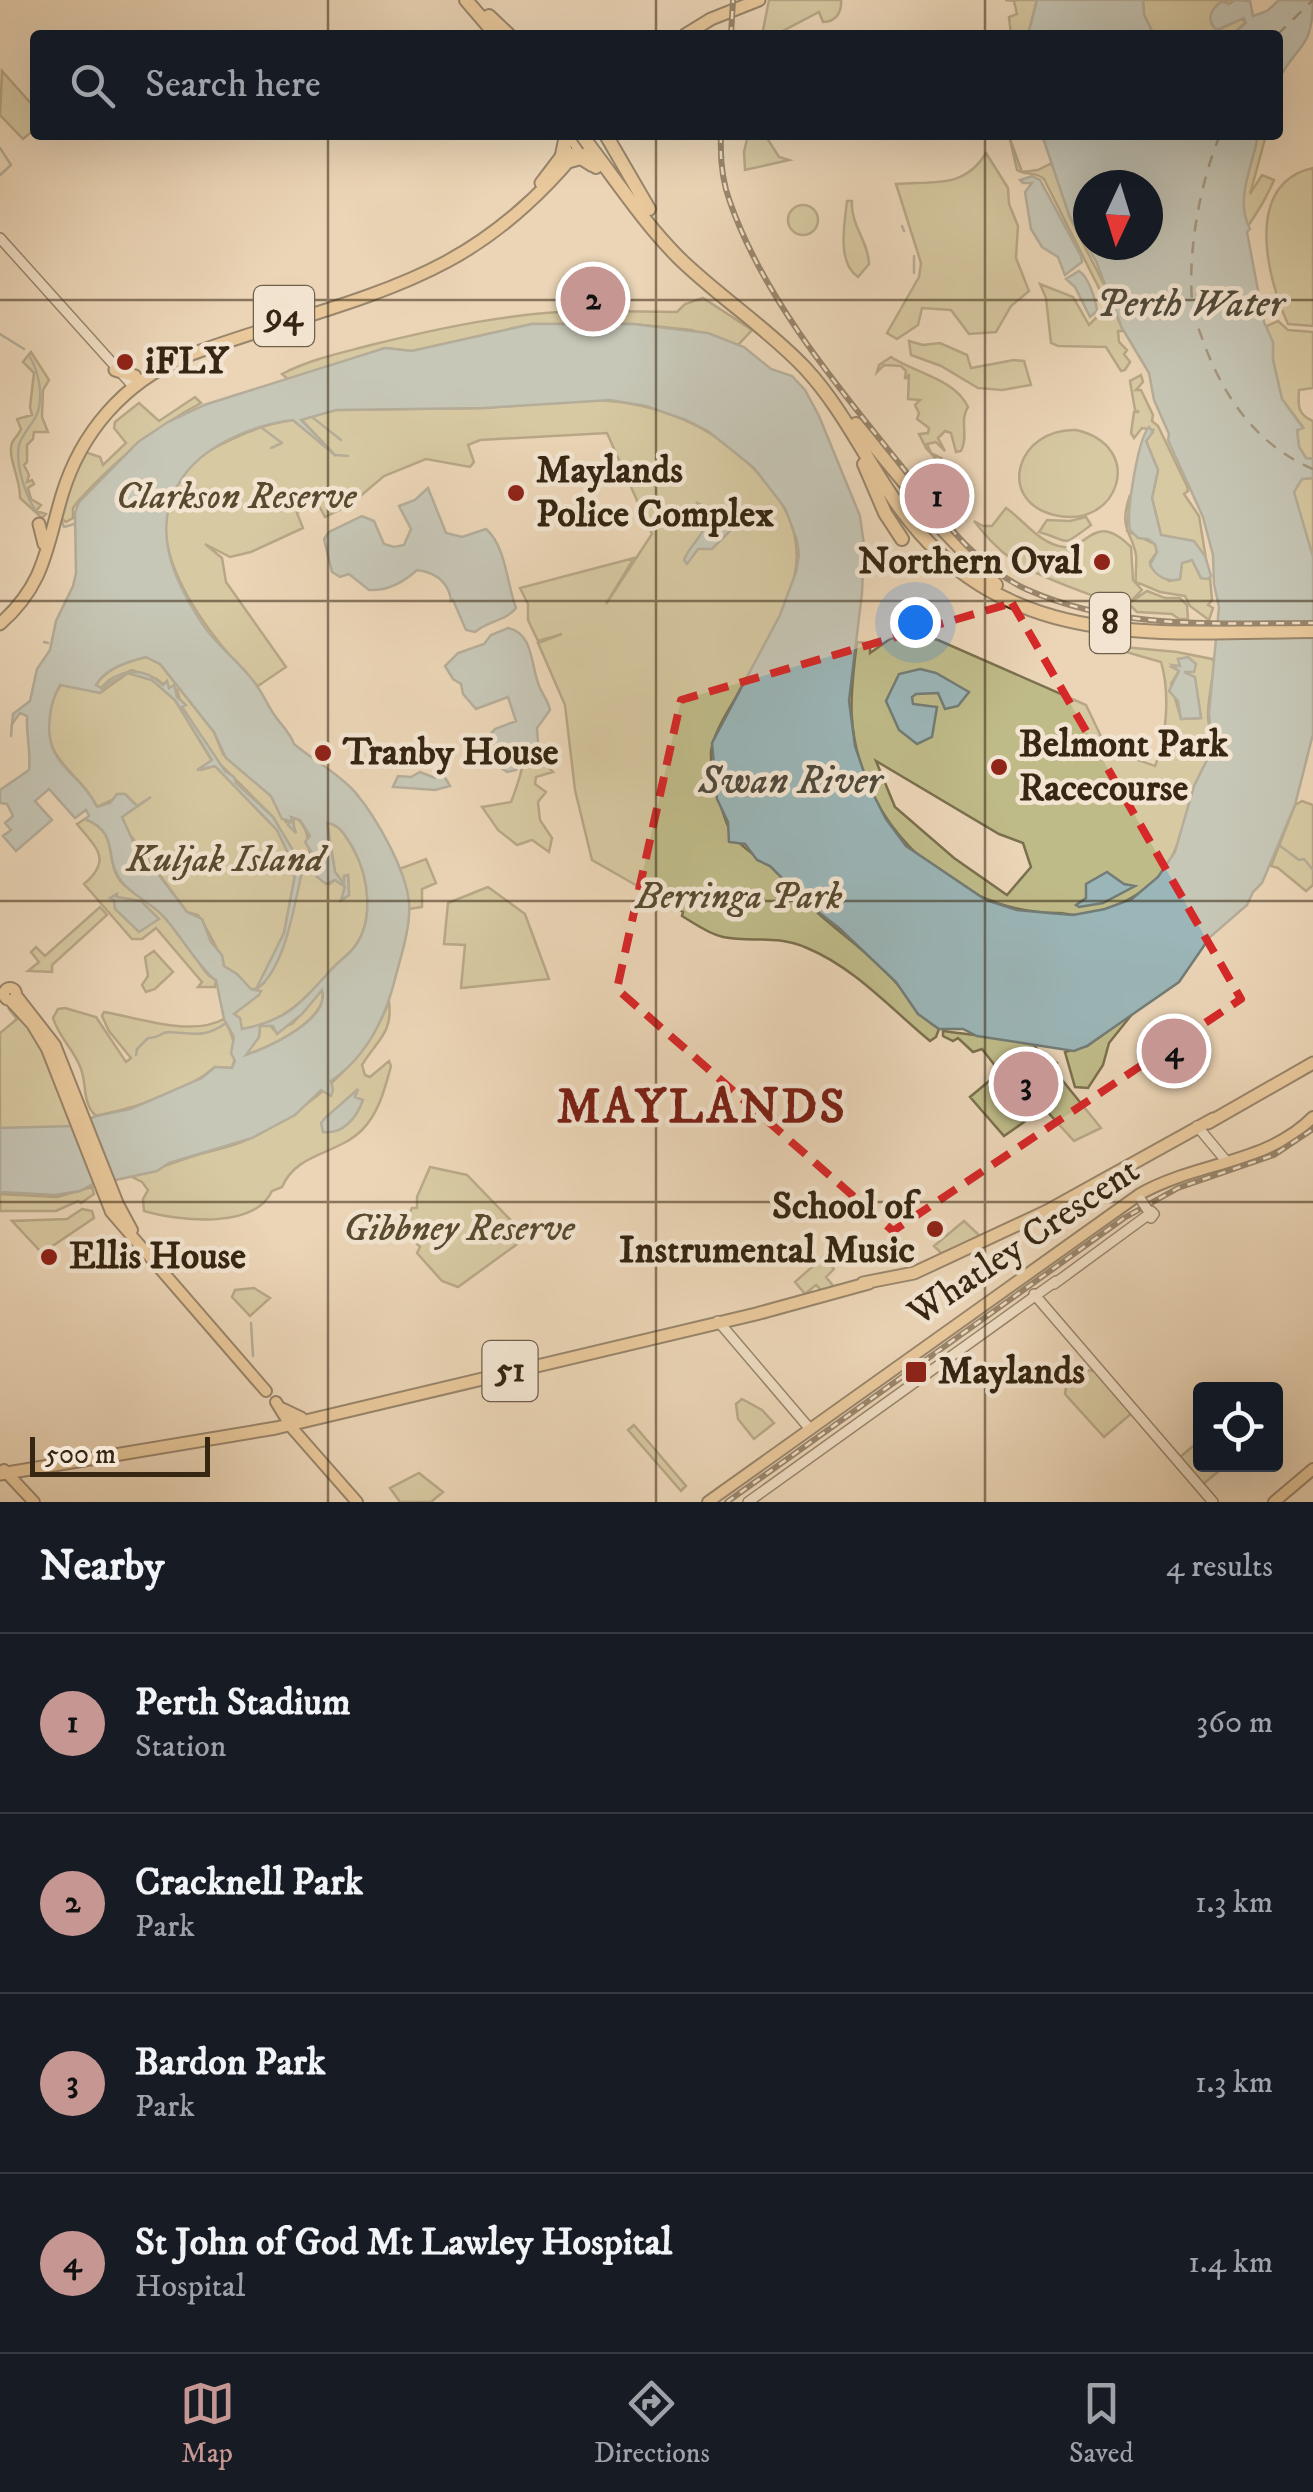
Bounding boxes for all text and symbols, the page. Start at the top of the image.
search box [30,30,1283,140]
icon: search [65,58,120,113]
text: Search here [145,61,321,109]
north arrow [1073,170,1163,260]
pin: 2 [560,262,626,336]
water label: Perth Water [1096,280,1287,330]
road number: 94 [254,286,314,346]
place label: iFLY [145,338,229,386]
marker: iFLY [114,351,136,373]
place label: Maylands Police Complex [536,447,774,539]
pin: 1 [904,458,970,534]
park label: Clarkson Reserve [115,473,358,521]
marker: Maylands Police Complex [505,482,527,504]
place label: Northern Oval [858,538,1083,586]
marker: Northern Oval [1091,551,1113,573]
road number: 8 [1090,593,1130,653]
your location [890,597,941,648]
place label: Belmont Park Racecourse [1019,721,1229,813]
place label: Tranby House [342,729,559,777]
marker: Tranby House [312,742,334,764]
marker: Belmont Park Racecourse [988,756,1010,778]
water label: Swan River [697,757,885,807]
park label: Kuljak Island [125,836,328,884]
park label: Berringa Park [634,873,843,921]
pin: 4 [1142,1014,1206,1088]
pin: 3 [994,1046,1058,1122]
district label: MAYLANDS [557,1078,847,1138]
street label: Whatley Crescent [898,1147,1149,1338]
place label: School of Instrumental Music [619,1183,921,1275]
park label: Gibbney Reserve [343,1205,576,1253]
marker: School of Instrumental Music [924,1218,946,1240]
place label: Ellis House [69,1233,246,1281]
marker: Ellis House [38,1246,60,1268]
road number: 51 [482,1341,538,1401]
place label: Maylands [938,1348,1085,1396]
marker: Maylands [903,1359,929,1385]
map controls [1193,1382,1283,1472]
button: locate [1193,1382,1283,1472]
scale bar [30,1432,210,1476]
text: 500 m [45,1437,116,1472]
text: Nearby [40,1541,164,1593]
text: 4 results [1166,1547,1273,1587]
text: Perth Stadium [135,1679,350,1727]
text: 1 [67,1703,78,1743]
text: 360 m [1196,1703,1273,1743]
text: Station [135,1727,226,1767]
text: Cracknell Park [135,1859,363,1907]
text: 2 [65,1883,80,1923]
text: 1.3 km [1195,1883,1273,1923]
text: Park [135,1907,195,1947]
text: Bardon Park [135,2039,326,2087]
text: 3 [67,2063,78,2103]
text: 1.3 km [1195,2063,1273,2103]
text: Park [135,2087,195,2127]
text: St John of God Mt Lawley Hospital [135,2219,672,2267]
text: 4 [63,2243,82,2283]
text: 1.4 km [1188,2243,1273,2283]
text: Hospital [135,2267,245,2307]
tab: Map [180,2376,235,2471]
tab: Directions [594,2376,710,2471]
tab: Saved [1069,2376,1133,2471]

